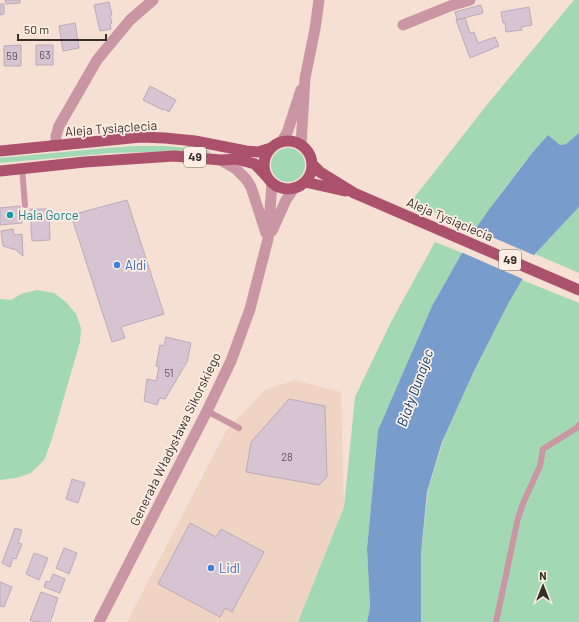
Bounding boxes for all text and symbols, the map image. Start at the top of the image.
scale bar [18,16,106,42]
text: 50 m [24,22,49,36]
house number: 63 [39,48,51,61]
house number: 59 [6,49,18,62]
street label: Aleja Tysiąclecia [64,117,158,139]
road number: 49 [184,147,206,167]
street label: Aleja Tysiąclecia [404,194,496,244]
place label: Hala Gorce [18,207,79,223]
marker: Hala Gorce [5,210,15,220]
road number: 49 [499,250,521,270]
place label: Aldi [125,257,146,273]
marker: Aldi [112,260,122,270]
water label: Biały Dunajec [393,347,436,429]
street label: Generała Władysława Sikorskiego [126,350,224,528]
house number: 51 [164,366,174,379]
house number: 28 [281,450,293,463]
place label: Lidl [219,560,240,576]
marker: Lidl [206,563,216,573]
north arrow [523,566,563,606]
text: N [539,569,547,582]

